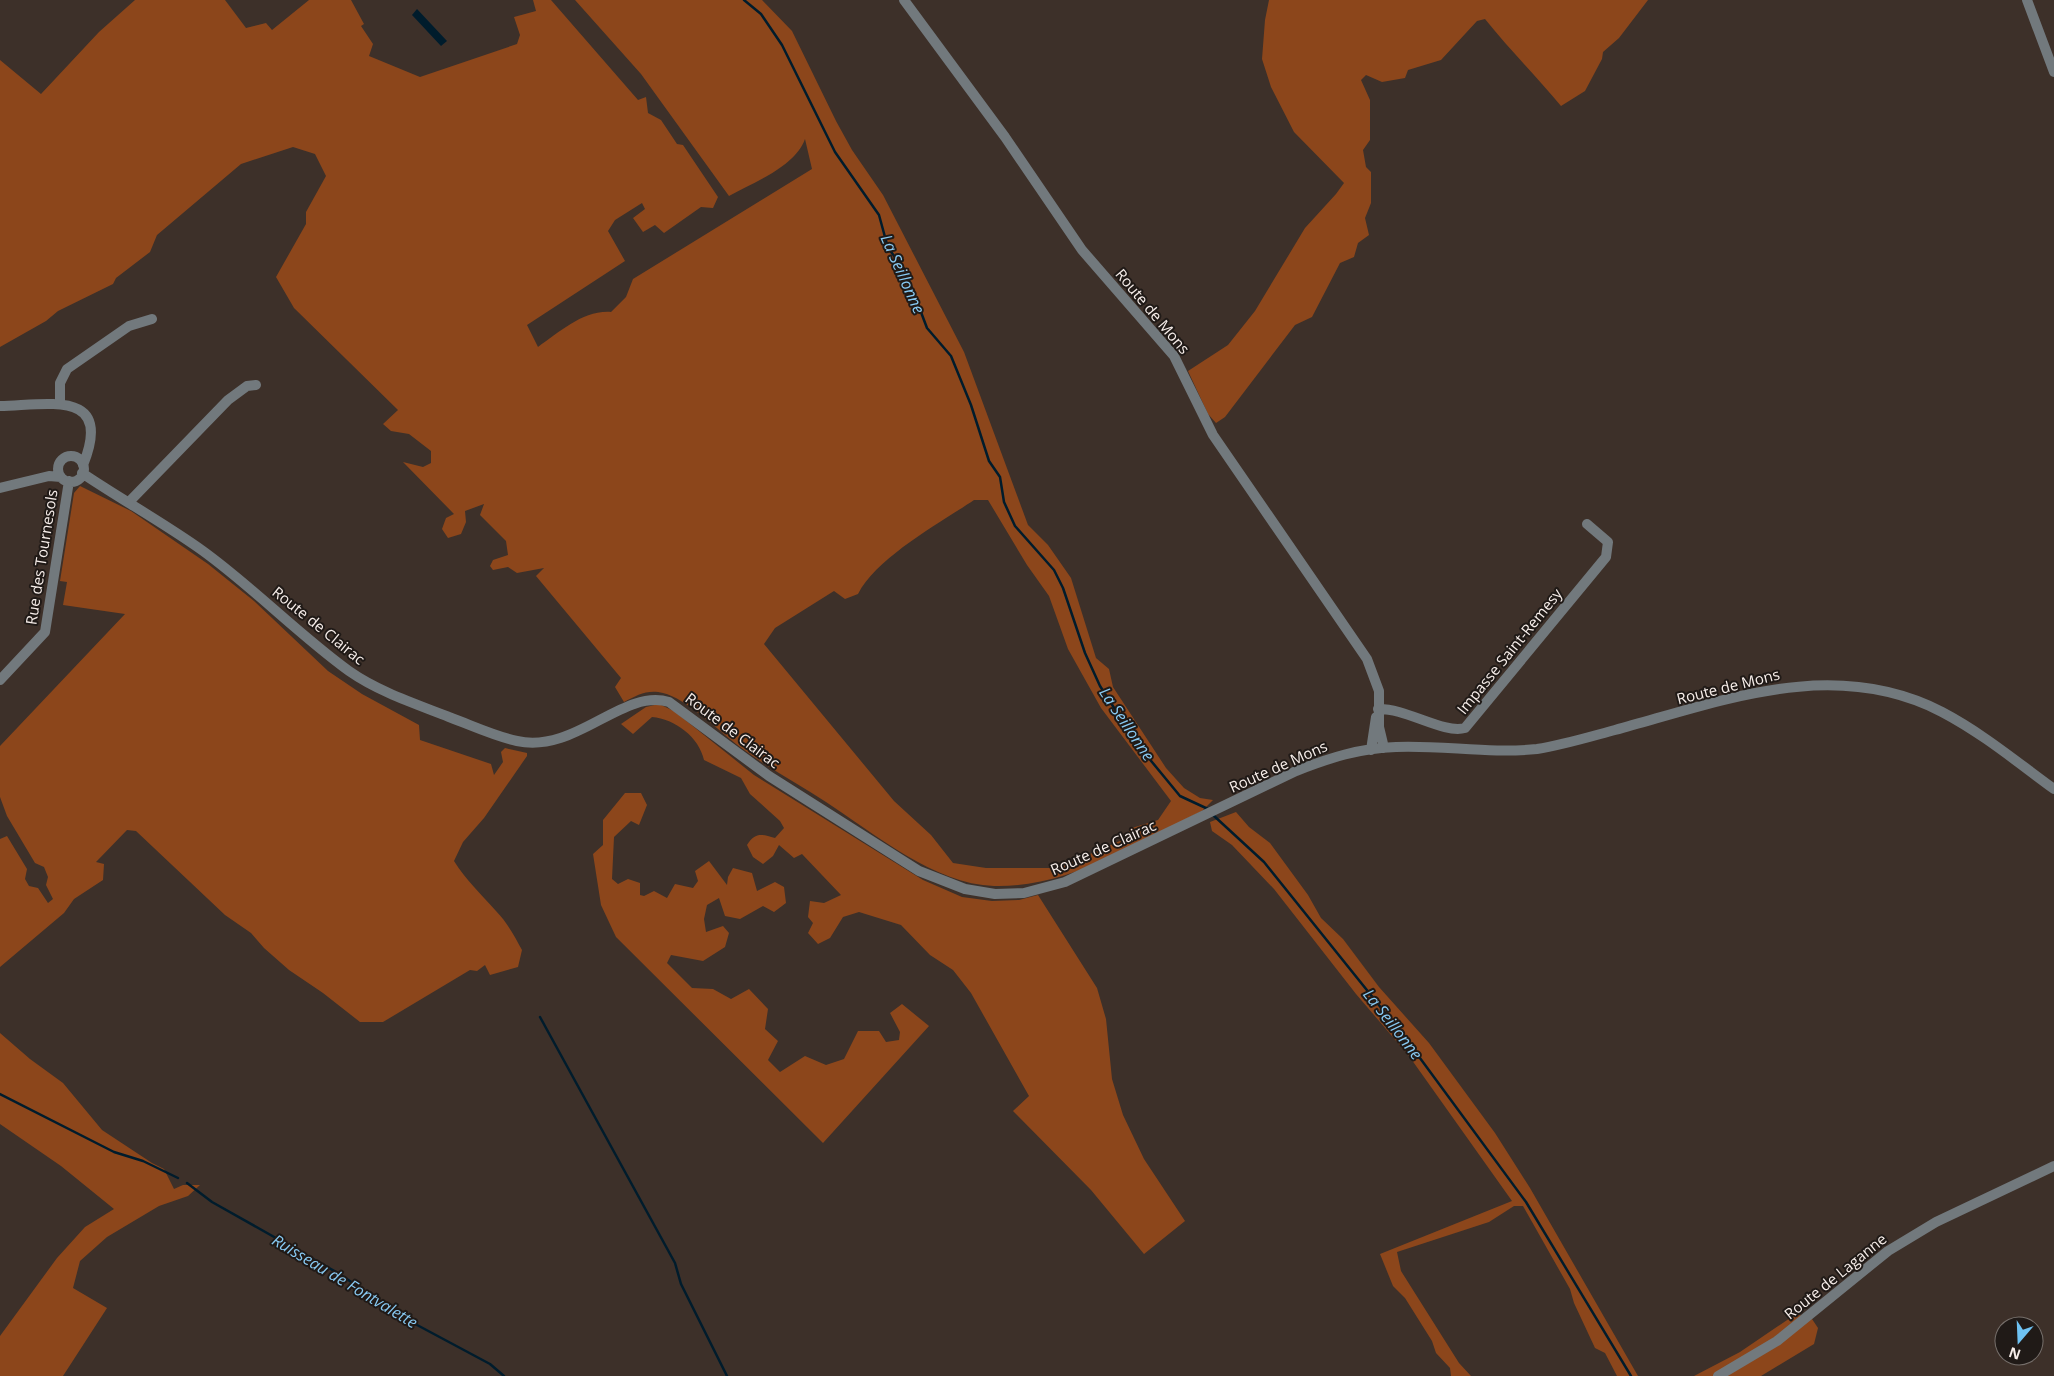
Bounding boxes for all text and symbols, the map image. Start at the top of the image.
water label: La Seillonne [876,231,930,317]
street label: Route de Mons [1111,264,1195,358]
street label: Rue des Tournesols [20,488,62,626]
street label: Route de Clairac [269,581,369,669]
street label: Impasse Saint-Remesy [1452,583,1566,718]
street label: Route de Mons [1674,664,1782,708]
water label: La Seillonne [1094,683,1160,765]
street label: Route de Clairac [682,688,784,772]
street label: Route de Mons [1226,735,1330,797]
street label: Route de Clairac [1047,815,1159,879]
water label: La Seillonne [1358,984,1428,1064]
water label: Ruisseau de Fontvalette [268,1229,422,1333]
street label: Route de Laganne [1780,1229,1890,1323]
north arrow [1994,1316,2044,1366]
text: N [2006,1343,2023,1365]

